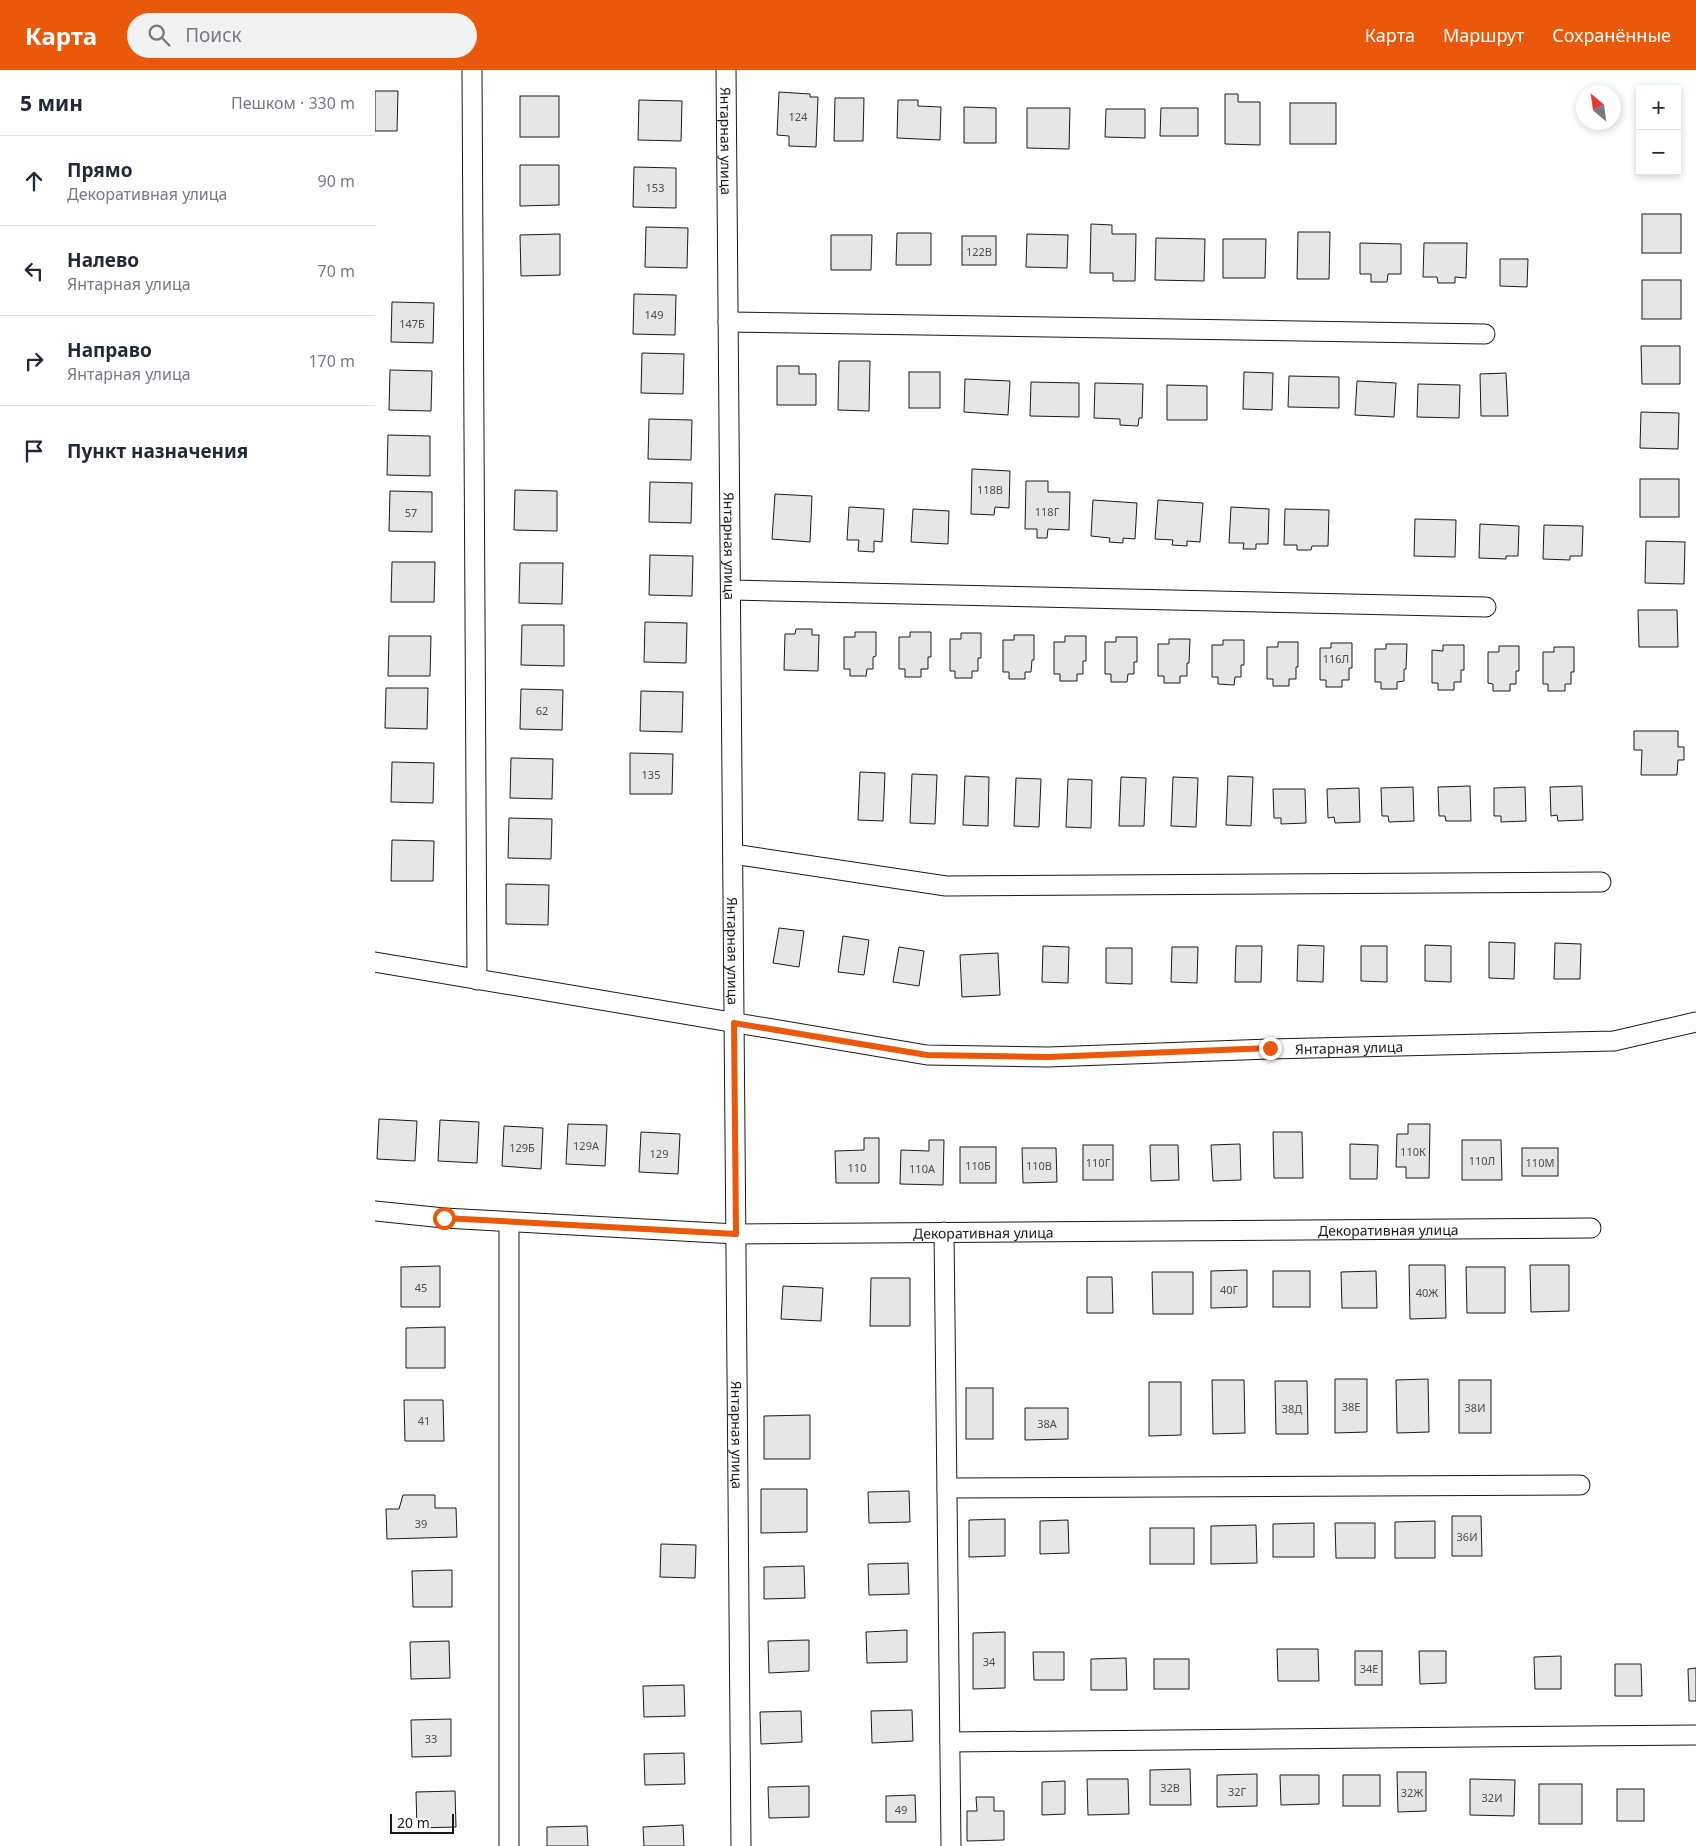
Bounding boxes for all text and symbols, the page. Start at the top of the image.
search box [127,13,477,58]
text: Карта [25,19,97,52]
icon: search [145,21,173,49]
text: Поиск [185,22,242,48]
text: Карта [1365,23,1415,47]
text: Маршрут [1443,23,1524,47]
text: Сохранённые [1552,23,1671,47]
north arrow [1576,85,1621,130]
map controls [1636,85,1681,175]
button: + [1636,85,1681,130]
street label: Янтарная улица [717,87,737,195]
text: 5 мин [20,89,83,117]
text: Пешком · 330 m [231,92,355,114]
house number: 124 [789,109,808,124]
button: − [1636,130,1681,175]
text: Прямо [67,157,133,183]
icon: ahead [20,167,48,195]
text: 90 m [318,170,355,192]
house number: 153 [646,180,664,195]
text: Декоративная улица [67,183,228,205]
house number: 122В [966,244,992,259]
text: Налево [67,247,139,273]
icon: left [20,257,48,285]
text: 70 m [318,260,355,282]
text: Янтарная улица [67,273,191,295]
house number: 149 [645,307,663,322]
house number: 147Б [399,316,425,331]
text: Направо [67,337,152,363]
icon: right [20,347,48,375]
text: 170 m [308,350,355,372]
text: Янтарная улица [67,363,191,385]
icon: arrive [20,437,48,465]
text: Пункт назначения [67,438,248,464]
house number: 118В [977,482,1003,497]
street label: Янтарная улица [720,492,740,600]
house number: 118Г [1035,504,1060,519]
house number: 57 [405,505,417,520]
house number: 116Л [1323,651,1349,666]
house number: 62 [536,703,548,718]
house number: 135 [642,767,660,782]
street label: Янтарная улица [723,897,743,1005]
street label: Янтарная улица [1295,1036,1403,1058]
route end [1259,1037,1282,1060]
house number: 129А [573,1138,600,1153]
house number: 129Б [509,1140,535,1155]
house number: 110К [1400,1144,1426,1159]
house number: 129 [650,1146,668,1161]
house number: 110Л [1469,1153,1495,1168]
house number: 110Г [1086,1155,1111,1170]
house number: 110М [1526,1155,1554,1170]
house number: 110Б [965,1158,991,1173]
house number: 110В [1026,1158,1052,1173]
house number: 110 [848,1160,866,1175]
house number: 110А [909,1161,936,1176]
route start [433,1207,456,1230]
street label: Декоративная улица [1318,1219,1459,1239]
street label: Декоративная улица [913,1222,1054,1242]
house number: 45 [415,1280,427,1295]
house number: 40Г [1220,1282,1238,1297]
house number: 40Ж [1416,1285,1438,1300]
street label: Янтарная улица [728,1381,747,1489]
house number: 38Е [1342,1399,1360,1414]
house number: 38И [1465,1400,1485,1415]
house number: 38Д [1282,1401,1302,1416]
house number: 41 [418,1413,430,1428]
house number: 38А [1037,1416,1058,1431]
house number: 39 [415,1516,427,1531]
house number: 36И [1457,1529,1477,1544]
house number: 34 [983,1654,996,1669]
house number: 34Е [1360,1661,1378,1676]
house number: 33 [425,1731,437,1746]
house number: 32В [1160,1780,1180,1795]
house number: 32Г [1228,1784,1246,1799]
house number: 32Ж [1401,1785,1423,1800]
house number: 32И [1482,1790,1502,1805]
house number: 49 [895,1802,907,1817]
scale bar [390,1811,454,1834]
text: 20 m [397,1813,430,1832]

